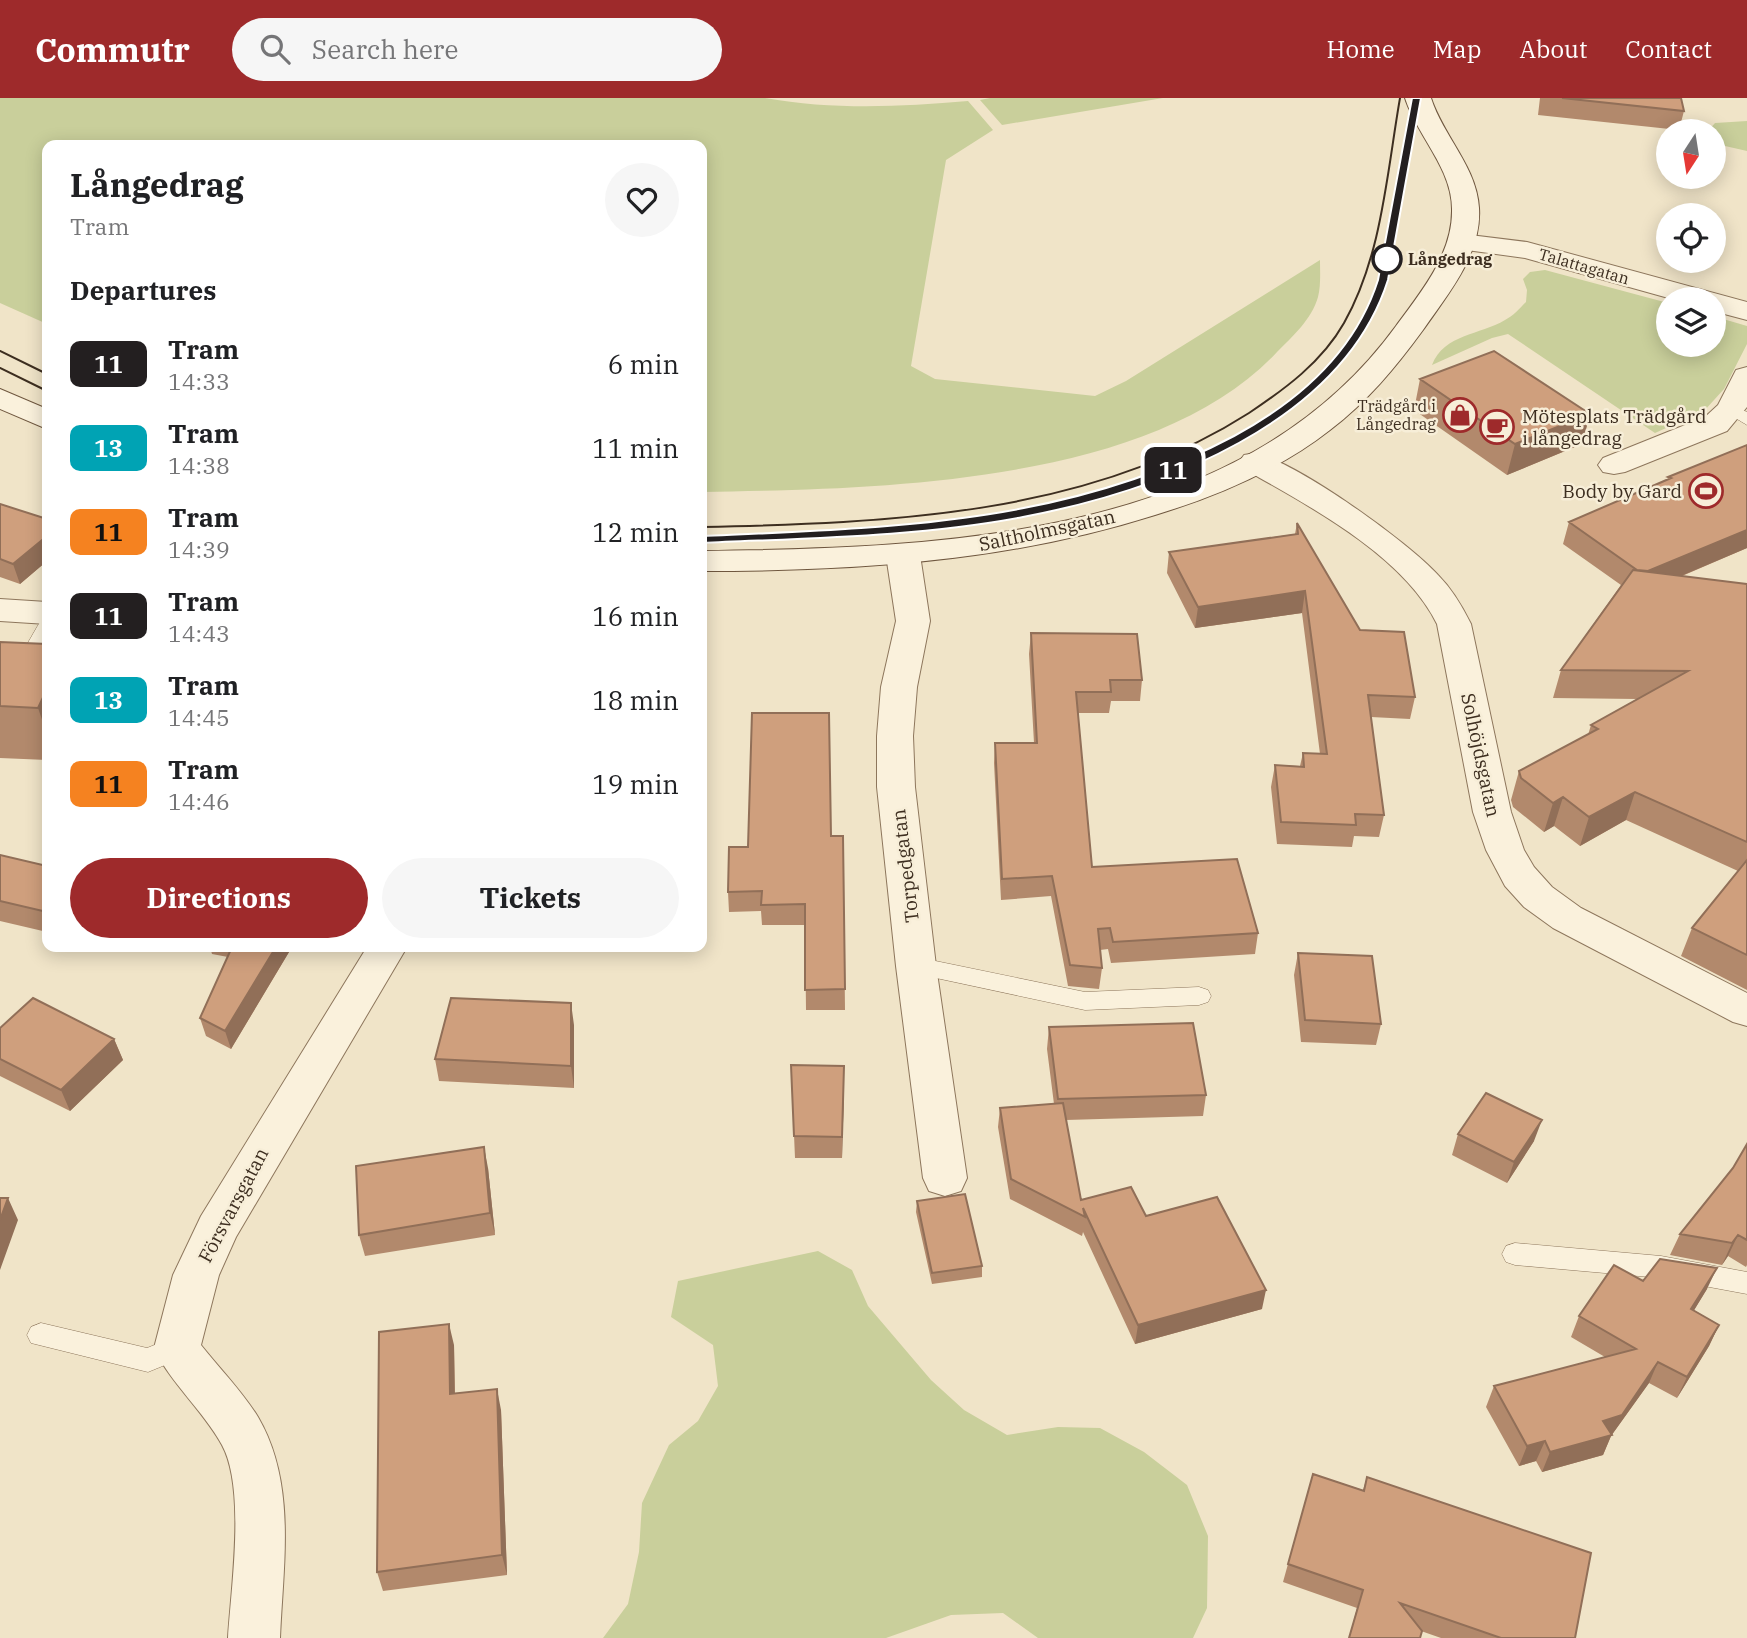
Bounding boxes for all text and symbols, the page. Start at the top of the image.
search box [232,18,722,81]
text: Commutr [35,28,190,71]
icon: search [256,30,294,68]
text: Search here [312,32,458,66]
text: Home [1327,33,1395,65]
text: Map [1433,33,1481,65]
text: About [1519,33,1587,65]
text: Contact [1625,33,1712,65]
north arrow [1656,119,1726,189]
map controls [1656,119,1726,357]
text: Långedrag [70,163,244,206]
button: heart [605,163,679,237]
button: locate [1656,203,1726,273]
text: Tram [70,211,129,241]
street label: Talattagatan [1536,243,1632,289]
marker: Långedrag [1372,244,1402,274]
place label: Långedrag [1408,249,1493,269]
text: Departures [70,273,216,307]
button: layers [1656,287,1726,357]
text: Tram [168,332,239,366]
text: 6 min [608,347,679,381]
text: 11 [94,348,123,380]
text: 14:33 [168,366,230,396]
place label: Trädgård i Långedrag [1356,396,1436,434]
shop icon: Trädgård i Långedrag [1441,396,1479,434]
place label: Mötesplats Trädgård i långedrag [1522,404,1706,450]
cafe icon: Mötesplats Trädgård i långedrag [1478,408,1516,446]
text: Tram [168,416,239,450]
text: 11 min [592,431,679,465]
text: 13 [94,432,123,464]
line badge: 11 [1142,447,1204,493]
text: 14:38 [168,450,230,480]
text: 11 [1159,454,1187,486]
sports icon: Body by Gard [1687,472,1725,510]
place label: Body by Gard [1562,479,1682,503]
text: Tram [168,500,239,534]
street label: Saltholmsgatan [976,504,1118,556]
text: 12 min [592,515,679,549]
text: 11 [94,516,123,548]
text: 14:39 [168,534,230,564]
text: Tram [168,584,239,618]
text: 16 min [592,599,679,633]
text: 11 [94,600,123,632]
text: 14:43 [168,618,230,648]
text: Tram [168,668,239,702]
text: 18 min [592,683,679,717]
text: 13 [94,684,123,716]
street label: Solhöjdsgatan [1456,691,1506,819]
text: 14:45 [168,702,230,732]
text: Tram [168,752,239,786]
text: 19 min [592,767,679,801]
text: 11 [94,768,123,800]
text: 14:46 [168,786,230,816]
street label: Torpedgatan [886,808,924,924]
button: Directions [70,858,368,938]
button: Tickets [382,858,679,938]
street label: Försvarsgatan [193,1143,273,1267]

